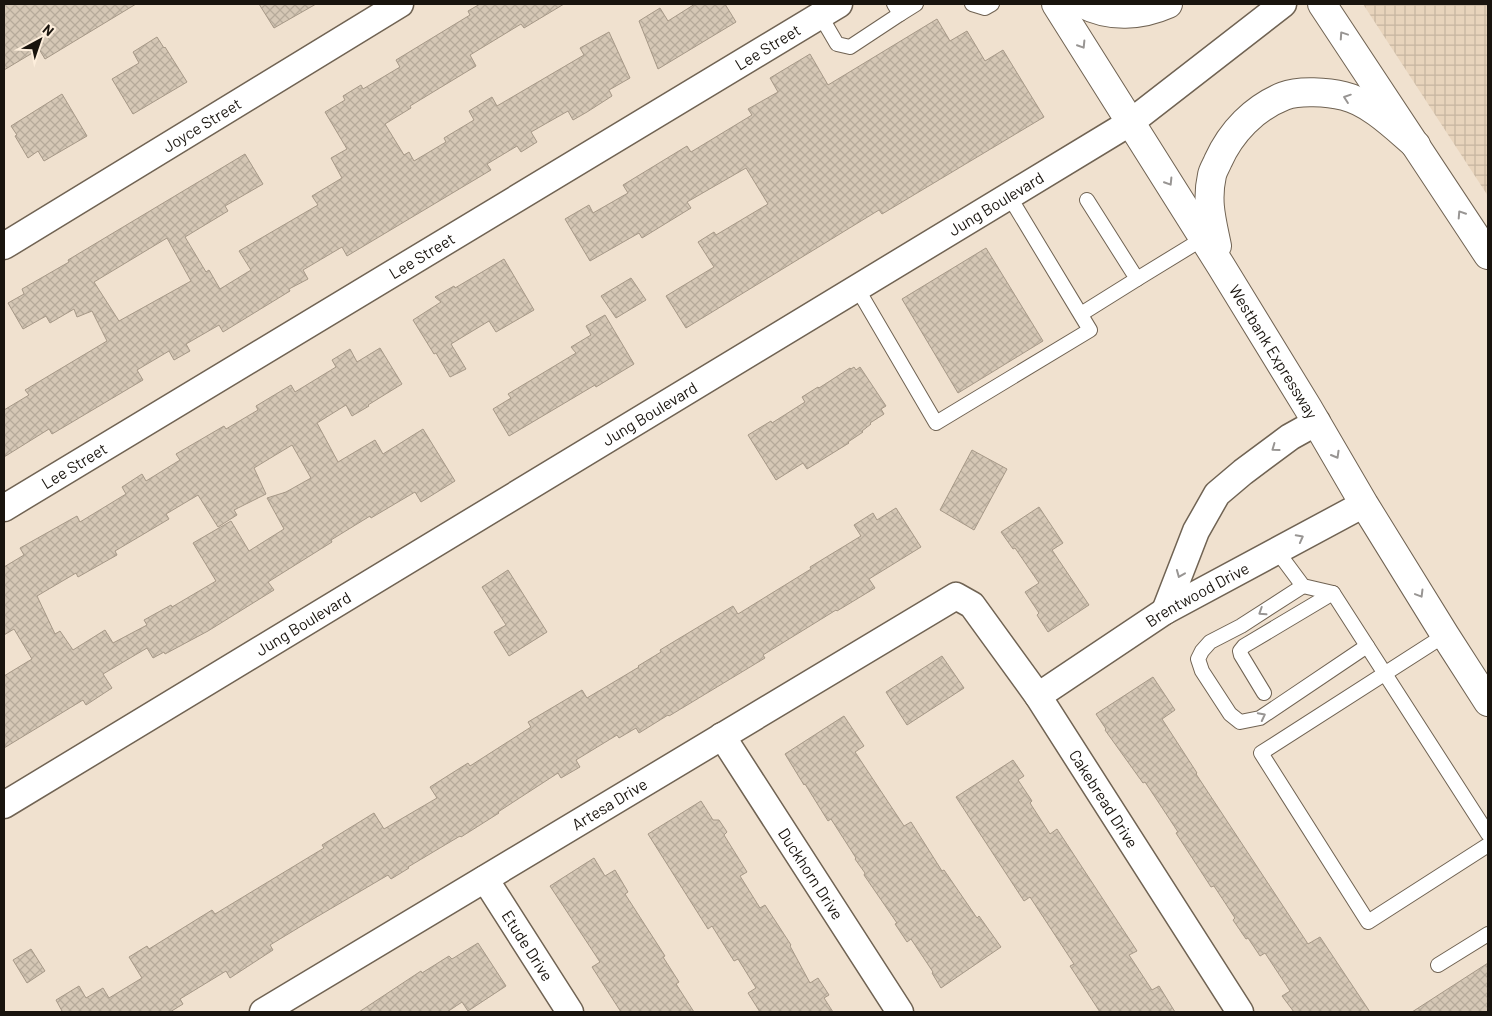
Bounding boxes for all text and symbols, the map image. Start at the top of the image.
north arrow [15,15,65,65]
text: N [40,20,58,39]
street label: Lee Street [731,20,804,74]
one-way arrow [1340,31,1349,40]
one-way arrow [1076,40,1086,49]
street label: Joyce Street [159,93,244,156]
one-way arrow [1344,94,1352,104]
street label: Jung Boulevard [945,167,1047,239]
one-way arrow [1163,177,1172,186]
one-way arrow [1458,210,1468,219]
street label: Lee Street [385,228,458,282]
street label: Westbank Expressway [1226,281,1322,422]
street label: Jung Boulevard [598,377,700,449]
street label: Lee Street [38,438,110,492]
one-way arrow [1271,442,1281,451]
one-way arrow [1330,450,1340,459]
one-way arrow [1295,534,1304,544]
street label: Brentwood Drive [1142,558,1252,630]
one-way arrow [1175,569,1186,578]
street label: Jung Boulevard [252,587,354,659]
one-way arrow [1413,589,1423,598]
one-way arrow [1258,606,1267,616]
one-way arrow [1256,712,1265,722]
street label: Cakebread Drive [1066,746,1142,851]
street label: Artesa Drive [568,774,650,834]
street label: Duckhorn Drive [775,824,848,923]
street label: Etude Drive [498,906,558,984]

